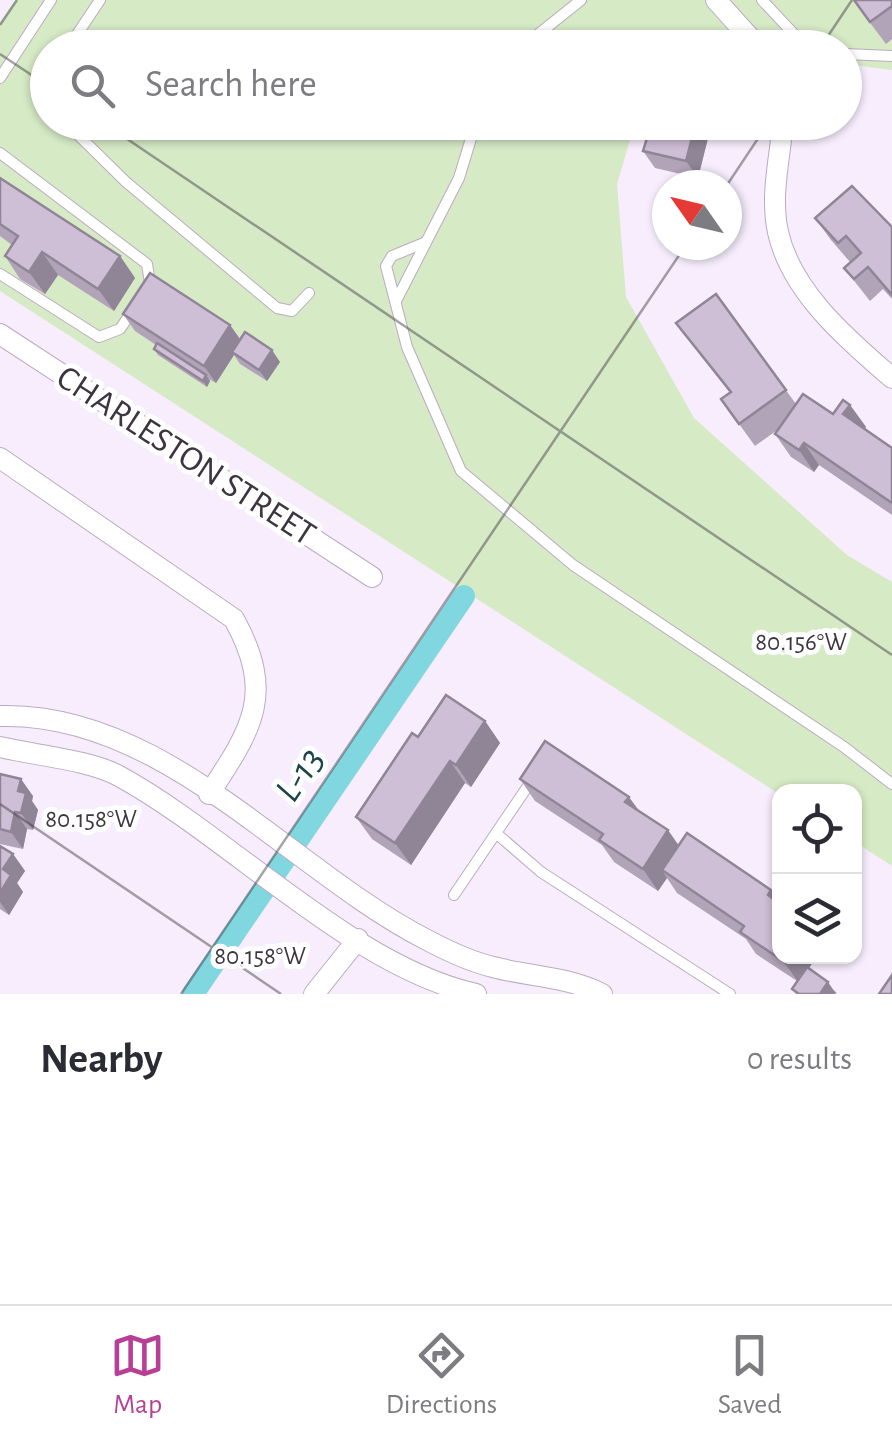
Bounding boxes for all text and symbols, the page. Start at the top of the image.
search box [30,30,862,140]
icon: search [65,58,120,113]
text: Search here [145,66,317,104]
north arrow [652,170,742,260]
street label: CHARLESTON STREET [51,360,321,552]
text: 80.156°W [755,630,847,655]
water label: L-13 [269,741,331,809]
map controls [772,784,862,964]
button: locate [772,784,862,874]
text: 80.158°W [45,807,138,832]
button: layers [772,874,862,964]
text: 80.158°W [214,944,307,969]
text: Nearby [40,1038,163,1080]
text: 0 results [747,1043,852,1075]
tab: Map [110,1328,165,1422]
tab: Directions [386,1328,497,1422]
tab: Saved [718,1328,782,1422]

